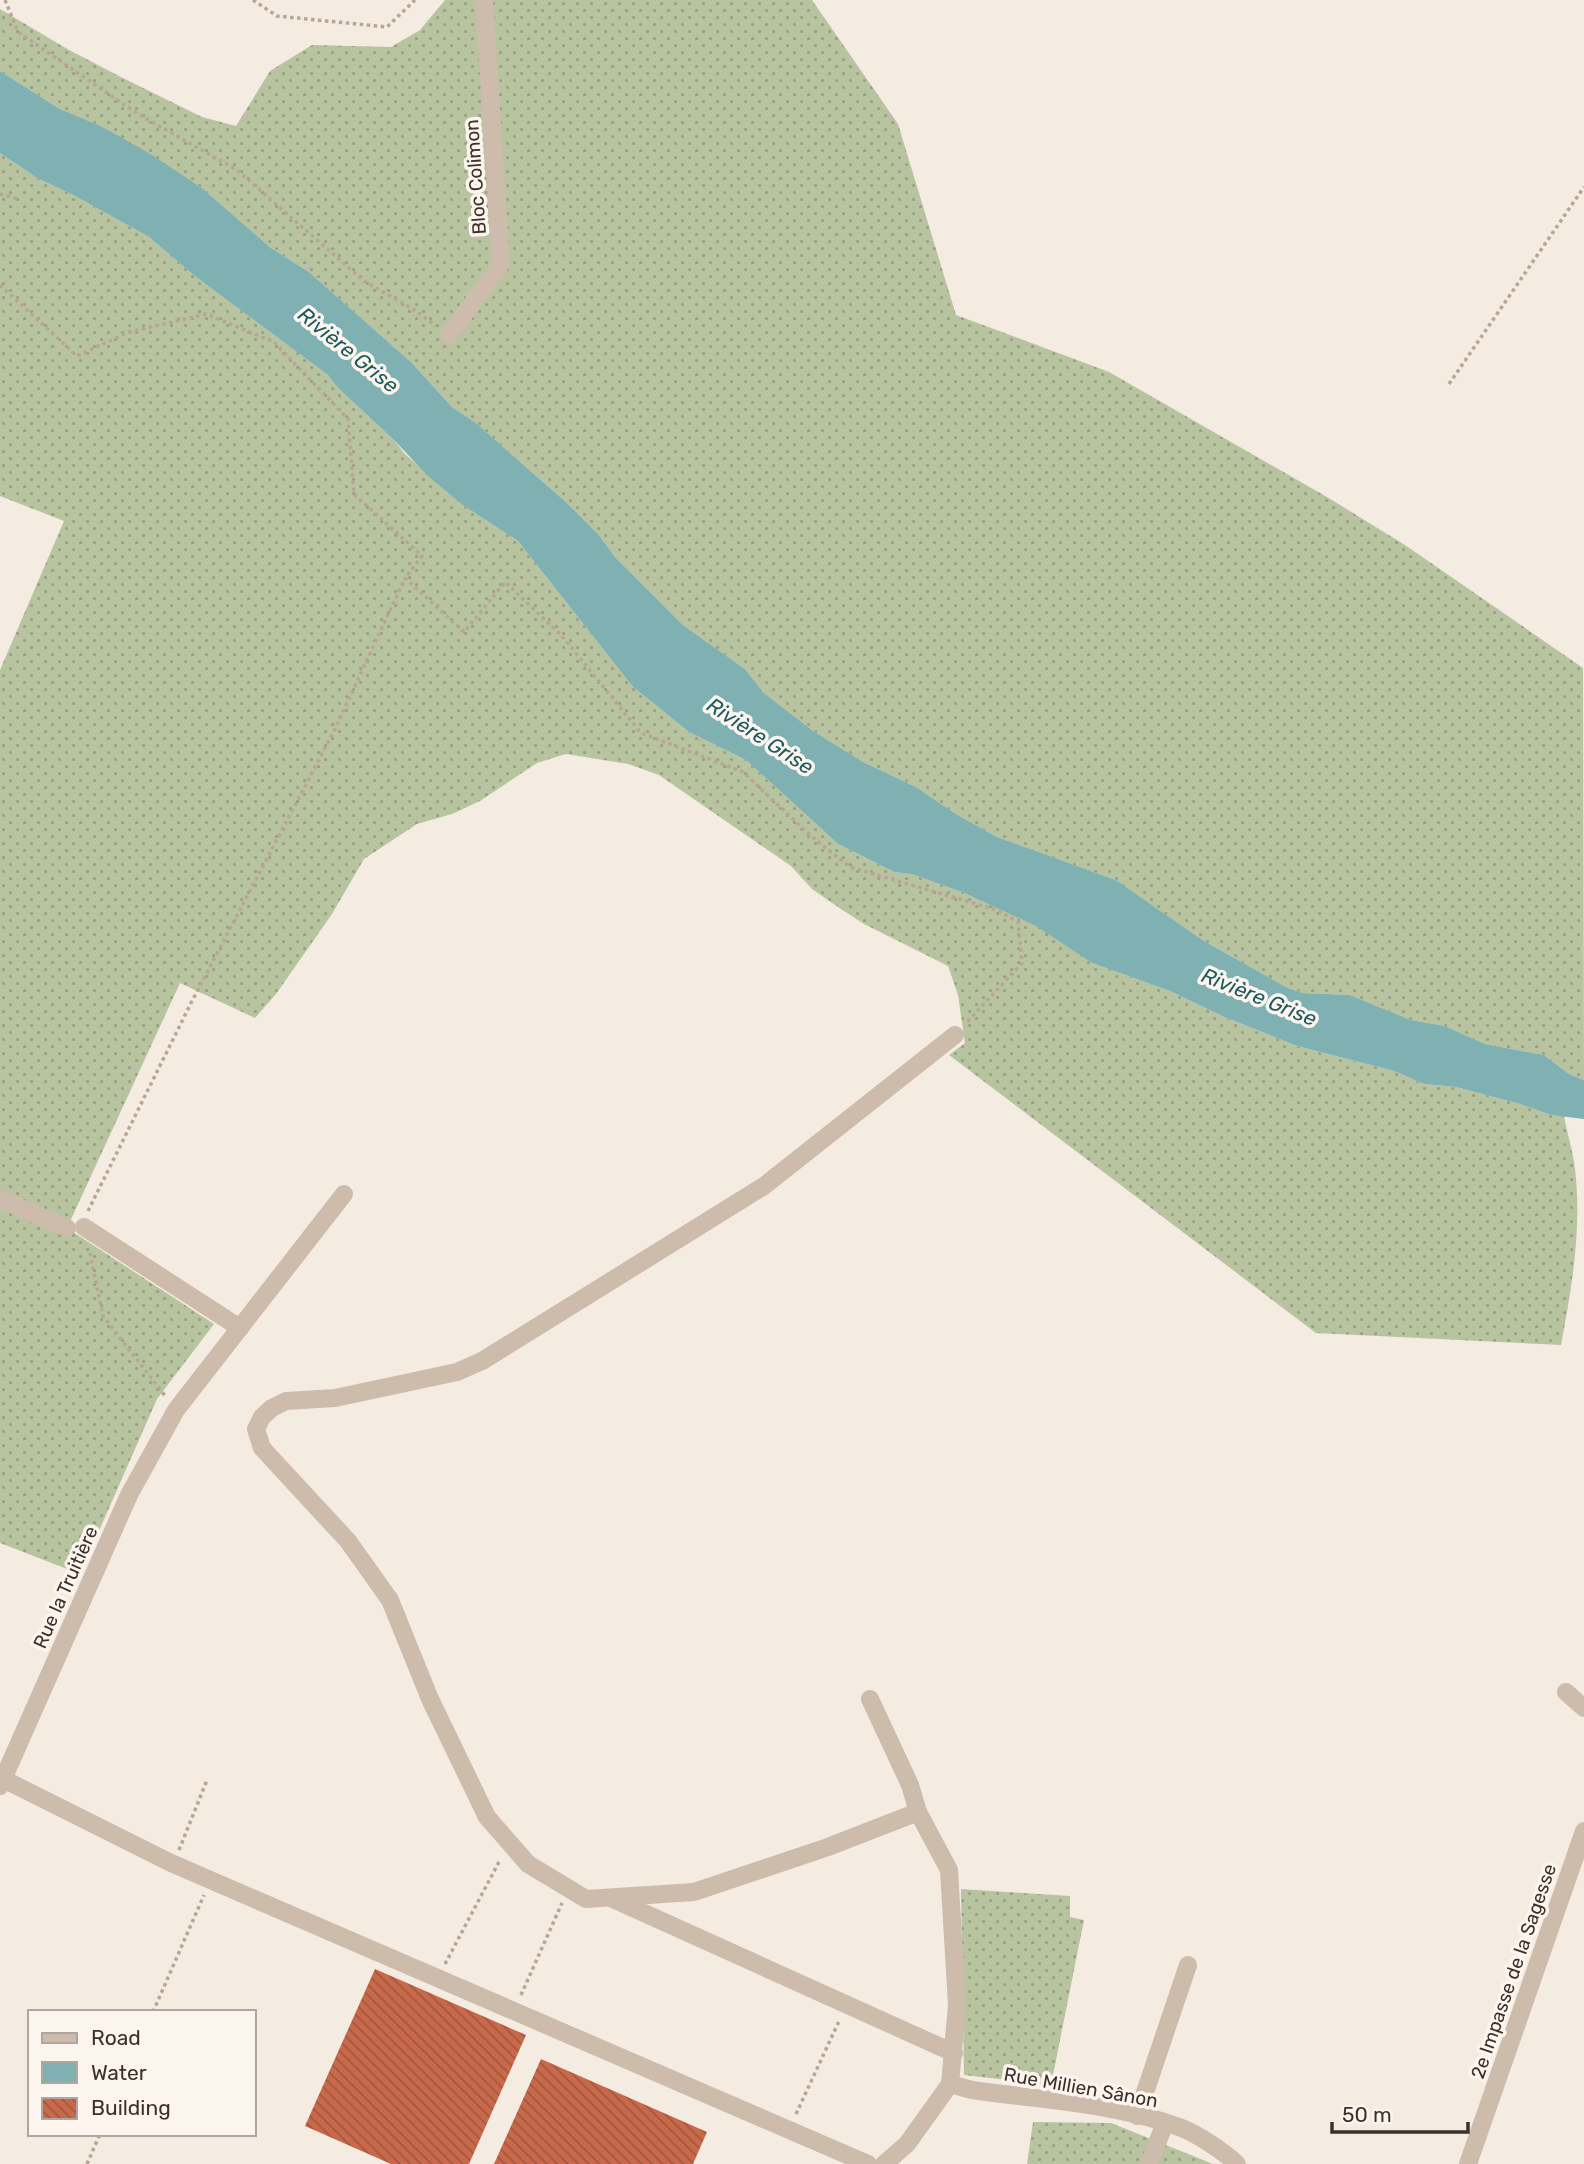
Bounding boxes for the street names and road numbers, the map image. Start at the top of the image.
street label: Bloc Colimon [460,119,491,235]
street label: Rue la Truitière [28,1522,103,1652]
street label: 2e Impasse de la Sagesse [1466,1861,1561,2082]
street label: Rue Millien Sânon [1002,2063,1160,2112]

